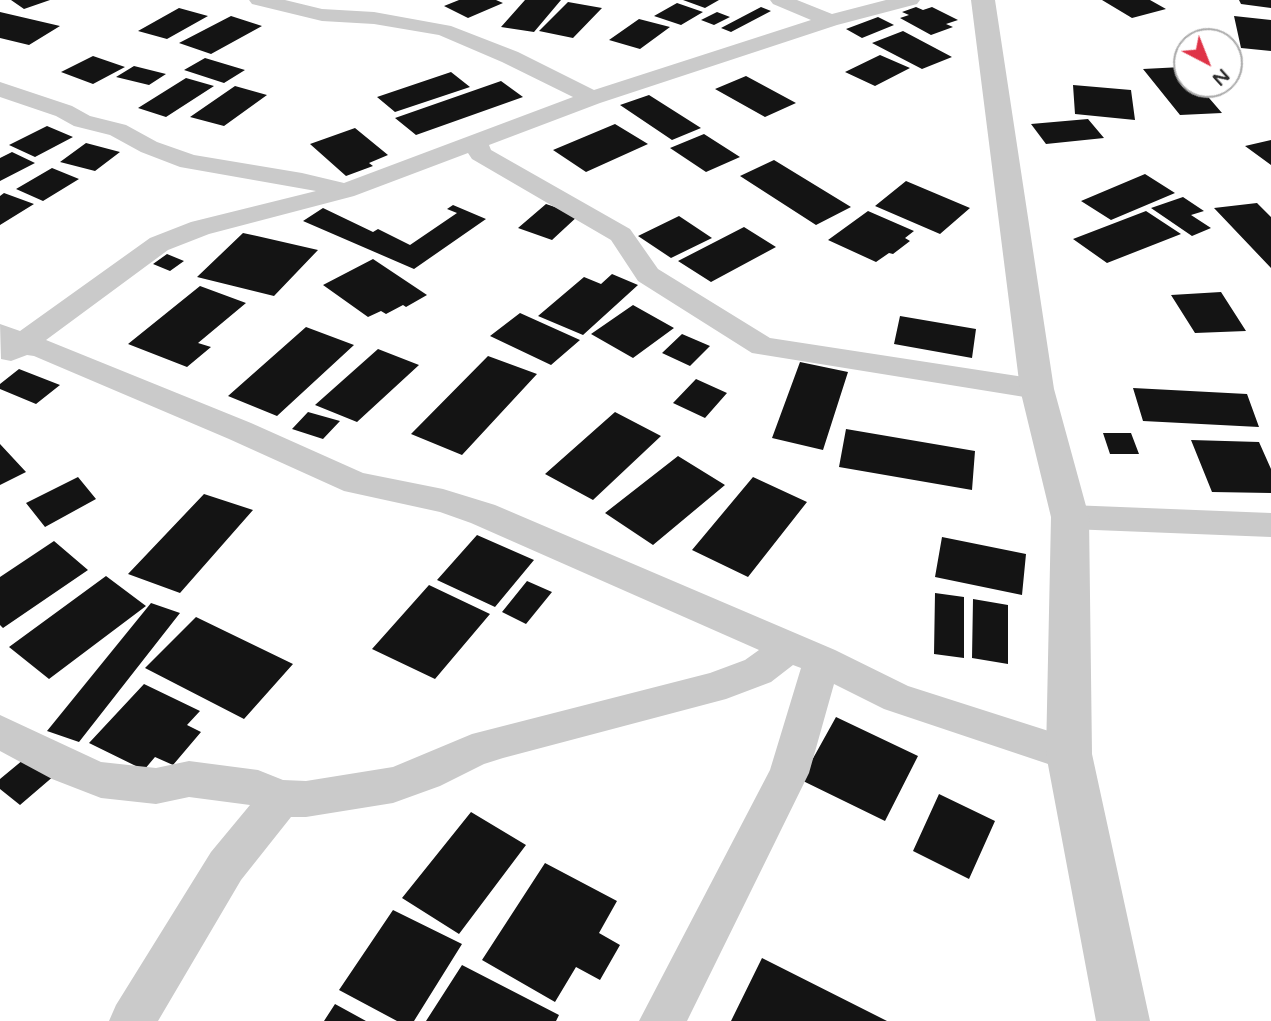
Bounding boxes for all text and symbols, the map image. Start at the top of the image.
north arrow [1173,28,1243,98]
text: N [1208,64,1234,90]

